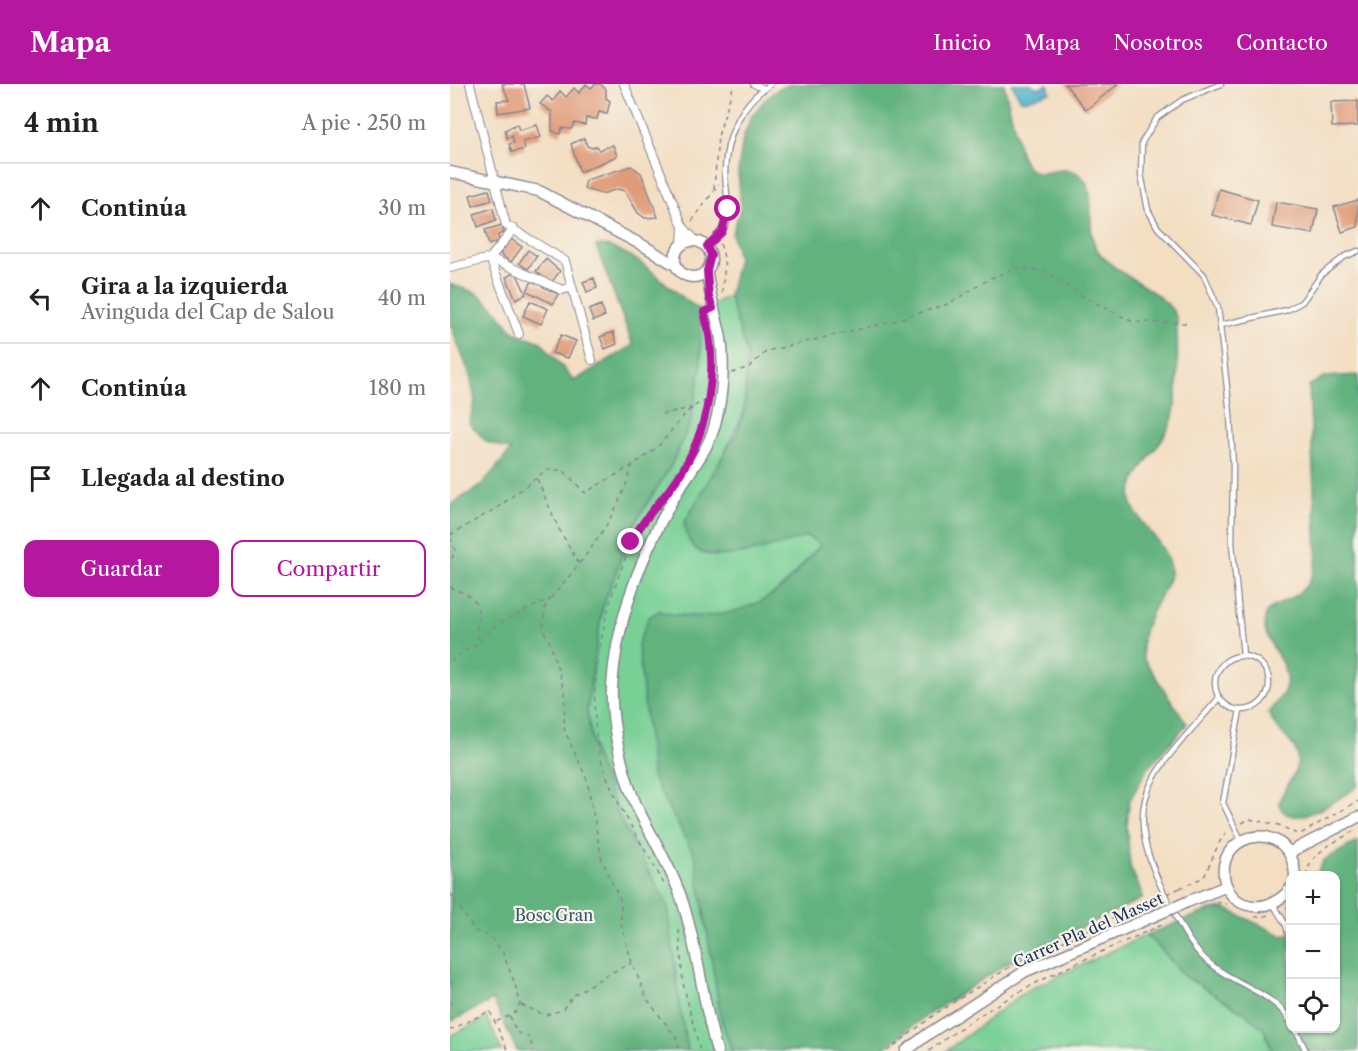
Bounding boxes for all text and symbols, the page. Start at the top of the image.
text: Mapa [30,25,111,59]
text: Inicio [933,30,991,55]
text: Mapa [1024,30,1080,55]
text: Nosotros [1113,30,1203,55]
text: Contacto [1236,30,1328,55]
text: 4 min [24,107,99,139]
text: A pie · 250 m [302,111,426,135]
icon: ahead [24,192,57,225]
text: Continúa [81,195,187,222]
route start [714,195,740,221]
text: 30 m [378,196,426,220]
text: Gira a la izquierda [81,273,288,300]
icon: left [24,282,57,315]
text: 40 m [378,286,426,310]
text: Avinguda del Cap de Salou [81,300,335,324]
icon: ahead [24,372,57,405]
text: Continúa [81,375,187,402]
text: 180 m [369,376,426,400]
icon: arrive [24,462,57,495]
text: Llegada al destino [81,465,285,492]
route end [617,528,643,554]
button: Guardar [24,540,219,597]
button: Compartir [231,540,426,597]
map controls [1286,871,1340,1033]
button: + [1286,871,1340,925]
street label: Carrer Pla del Masset [1010,888,1166,972]
park label: Bosc Gran [515,905,593,925]
button: − [1286,925,1340,979]
button: locate [1286,979,1340,1033]

